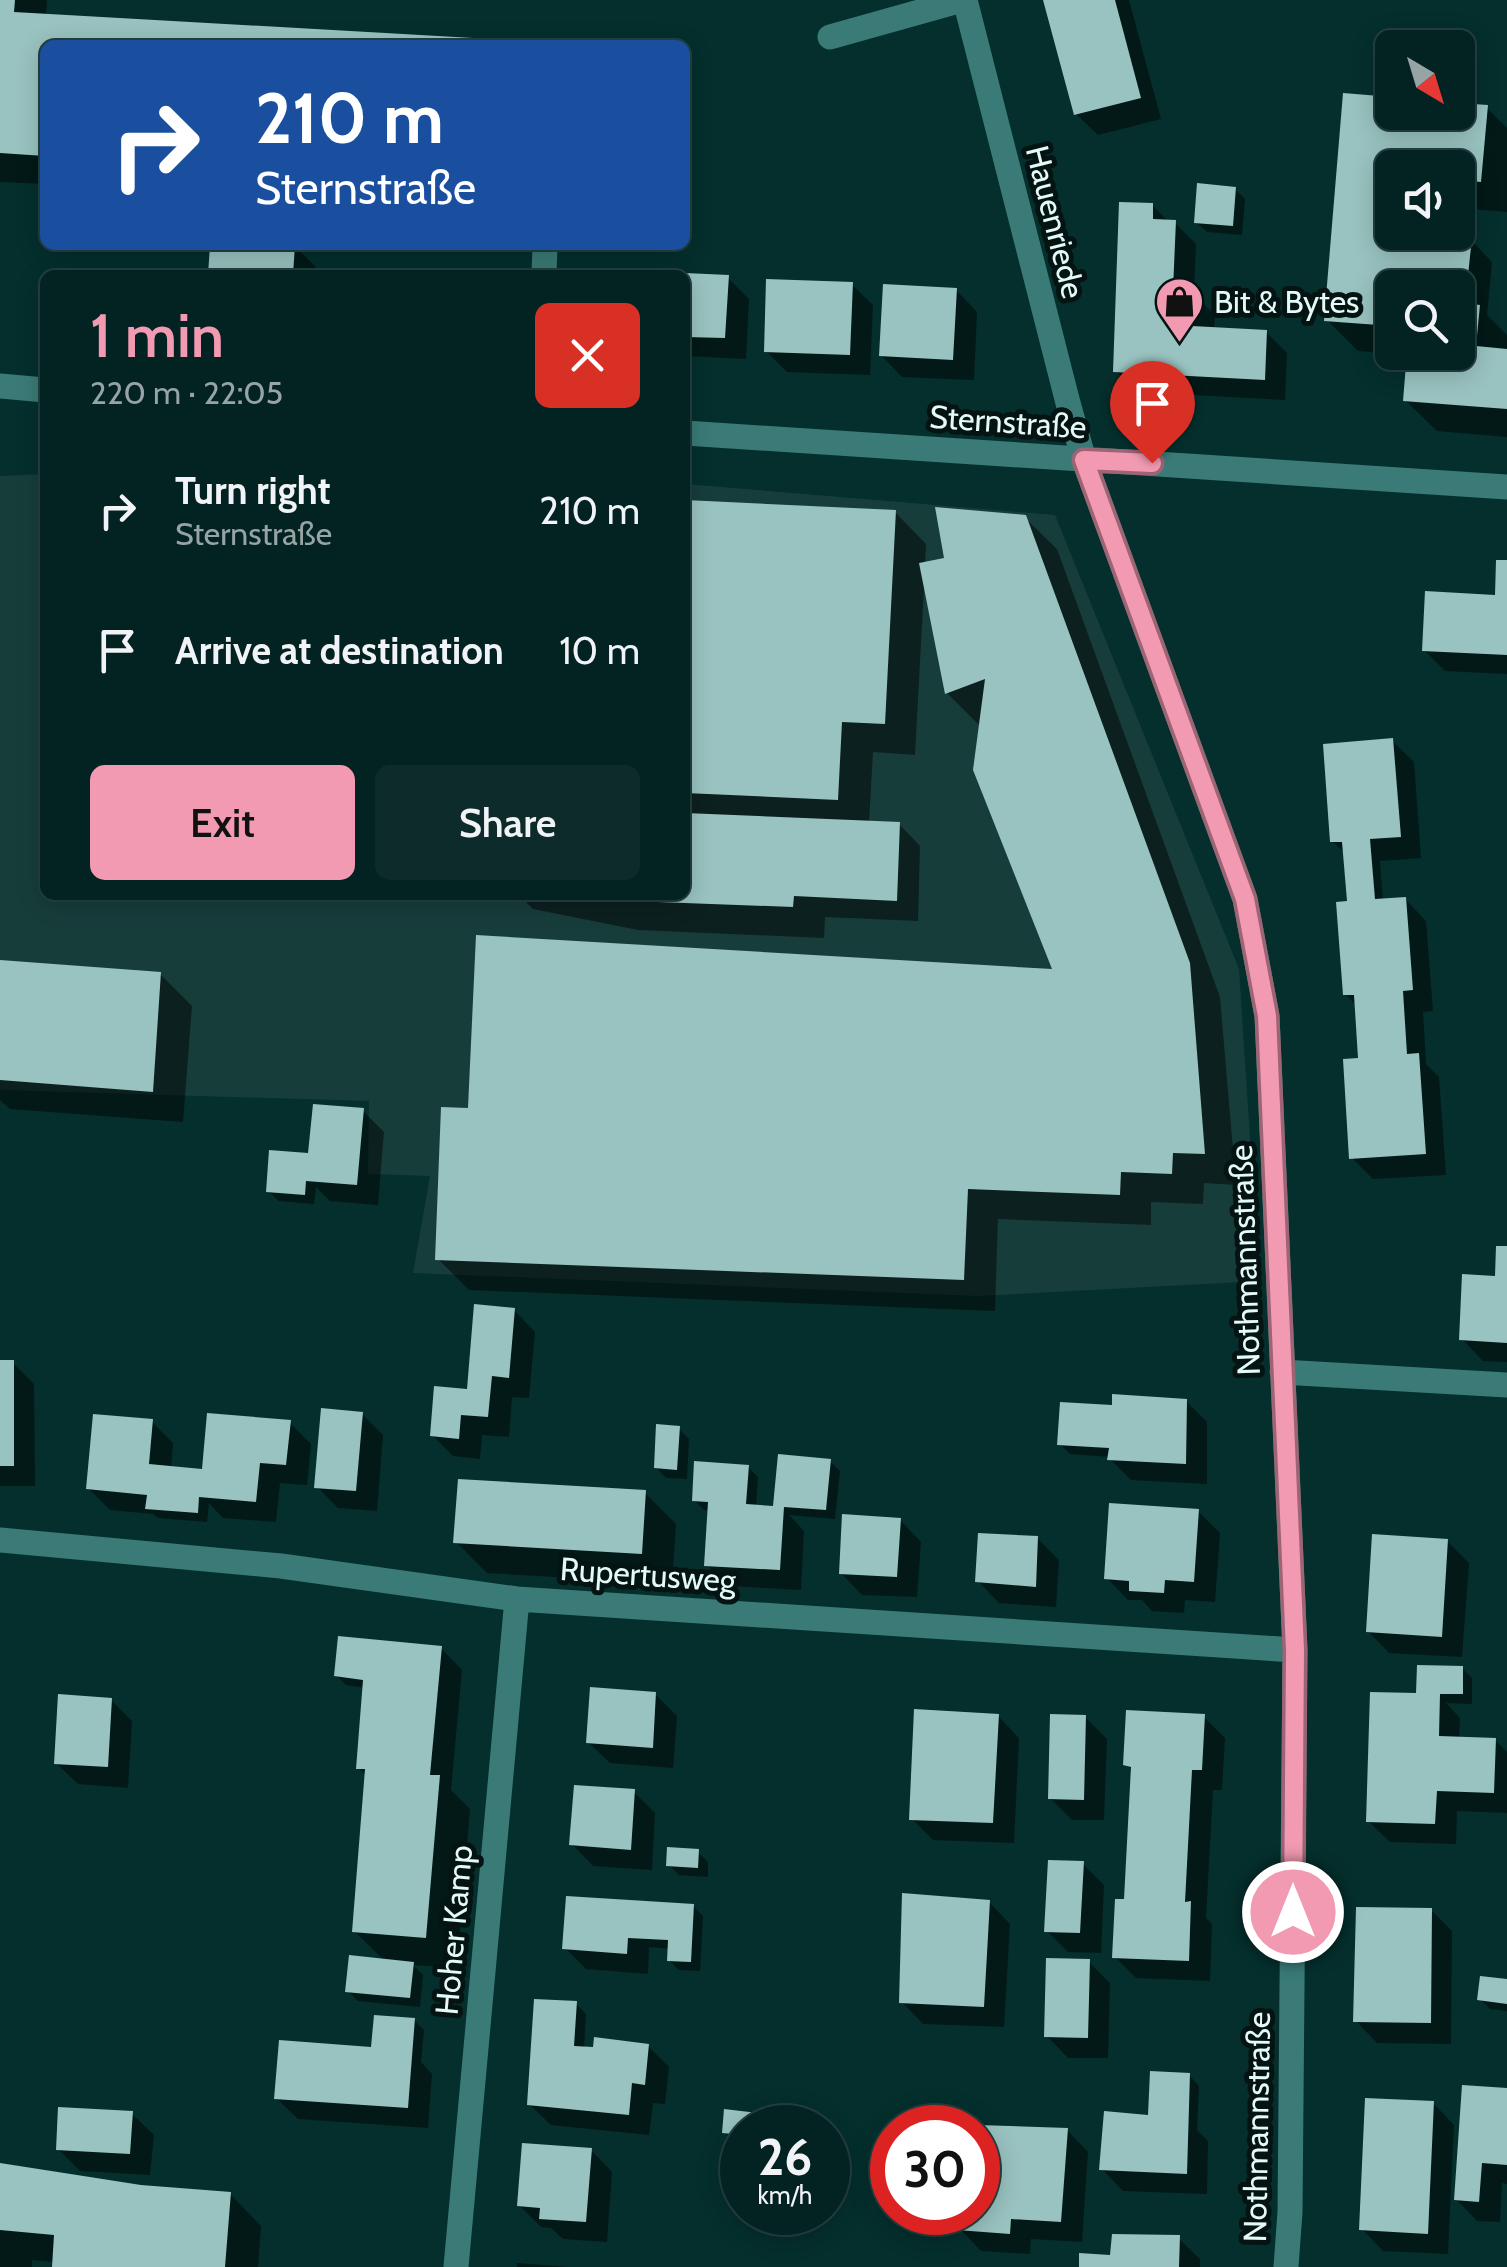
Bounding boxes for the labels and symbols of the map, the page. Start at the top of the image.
north arrow [1375,30,1475,130]
street label: Hauenriede [1018,141,1093,302]
shop icon: Bit & Bytes [1153,276,1205,344]
place label: Bit & Bytes [1214,282,1359,321]
pin [1110,361,1195,464]
street label: Sternstraße [928,397,1088,446]
street label: Nothmannstraße [1221,1144,1268,1376]
street label: Rupertusweg [559,1549,738,1600]
street label: Hoher Kamp [427,1844,480,2016]
position arrow [1241,1860,1345,1964]
street label: Nothmannstraße [1235,2011,1278,2243]
speed limit sign: 30 [870,2105,1000,2235]

